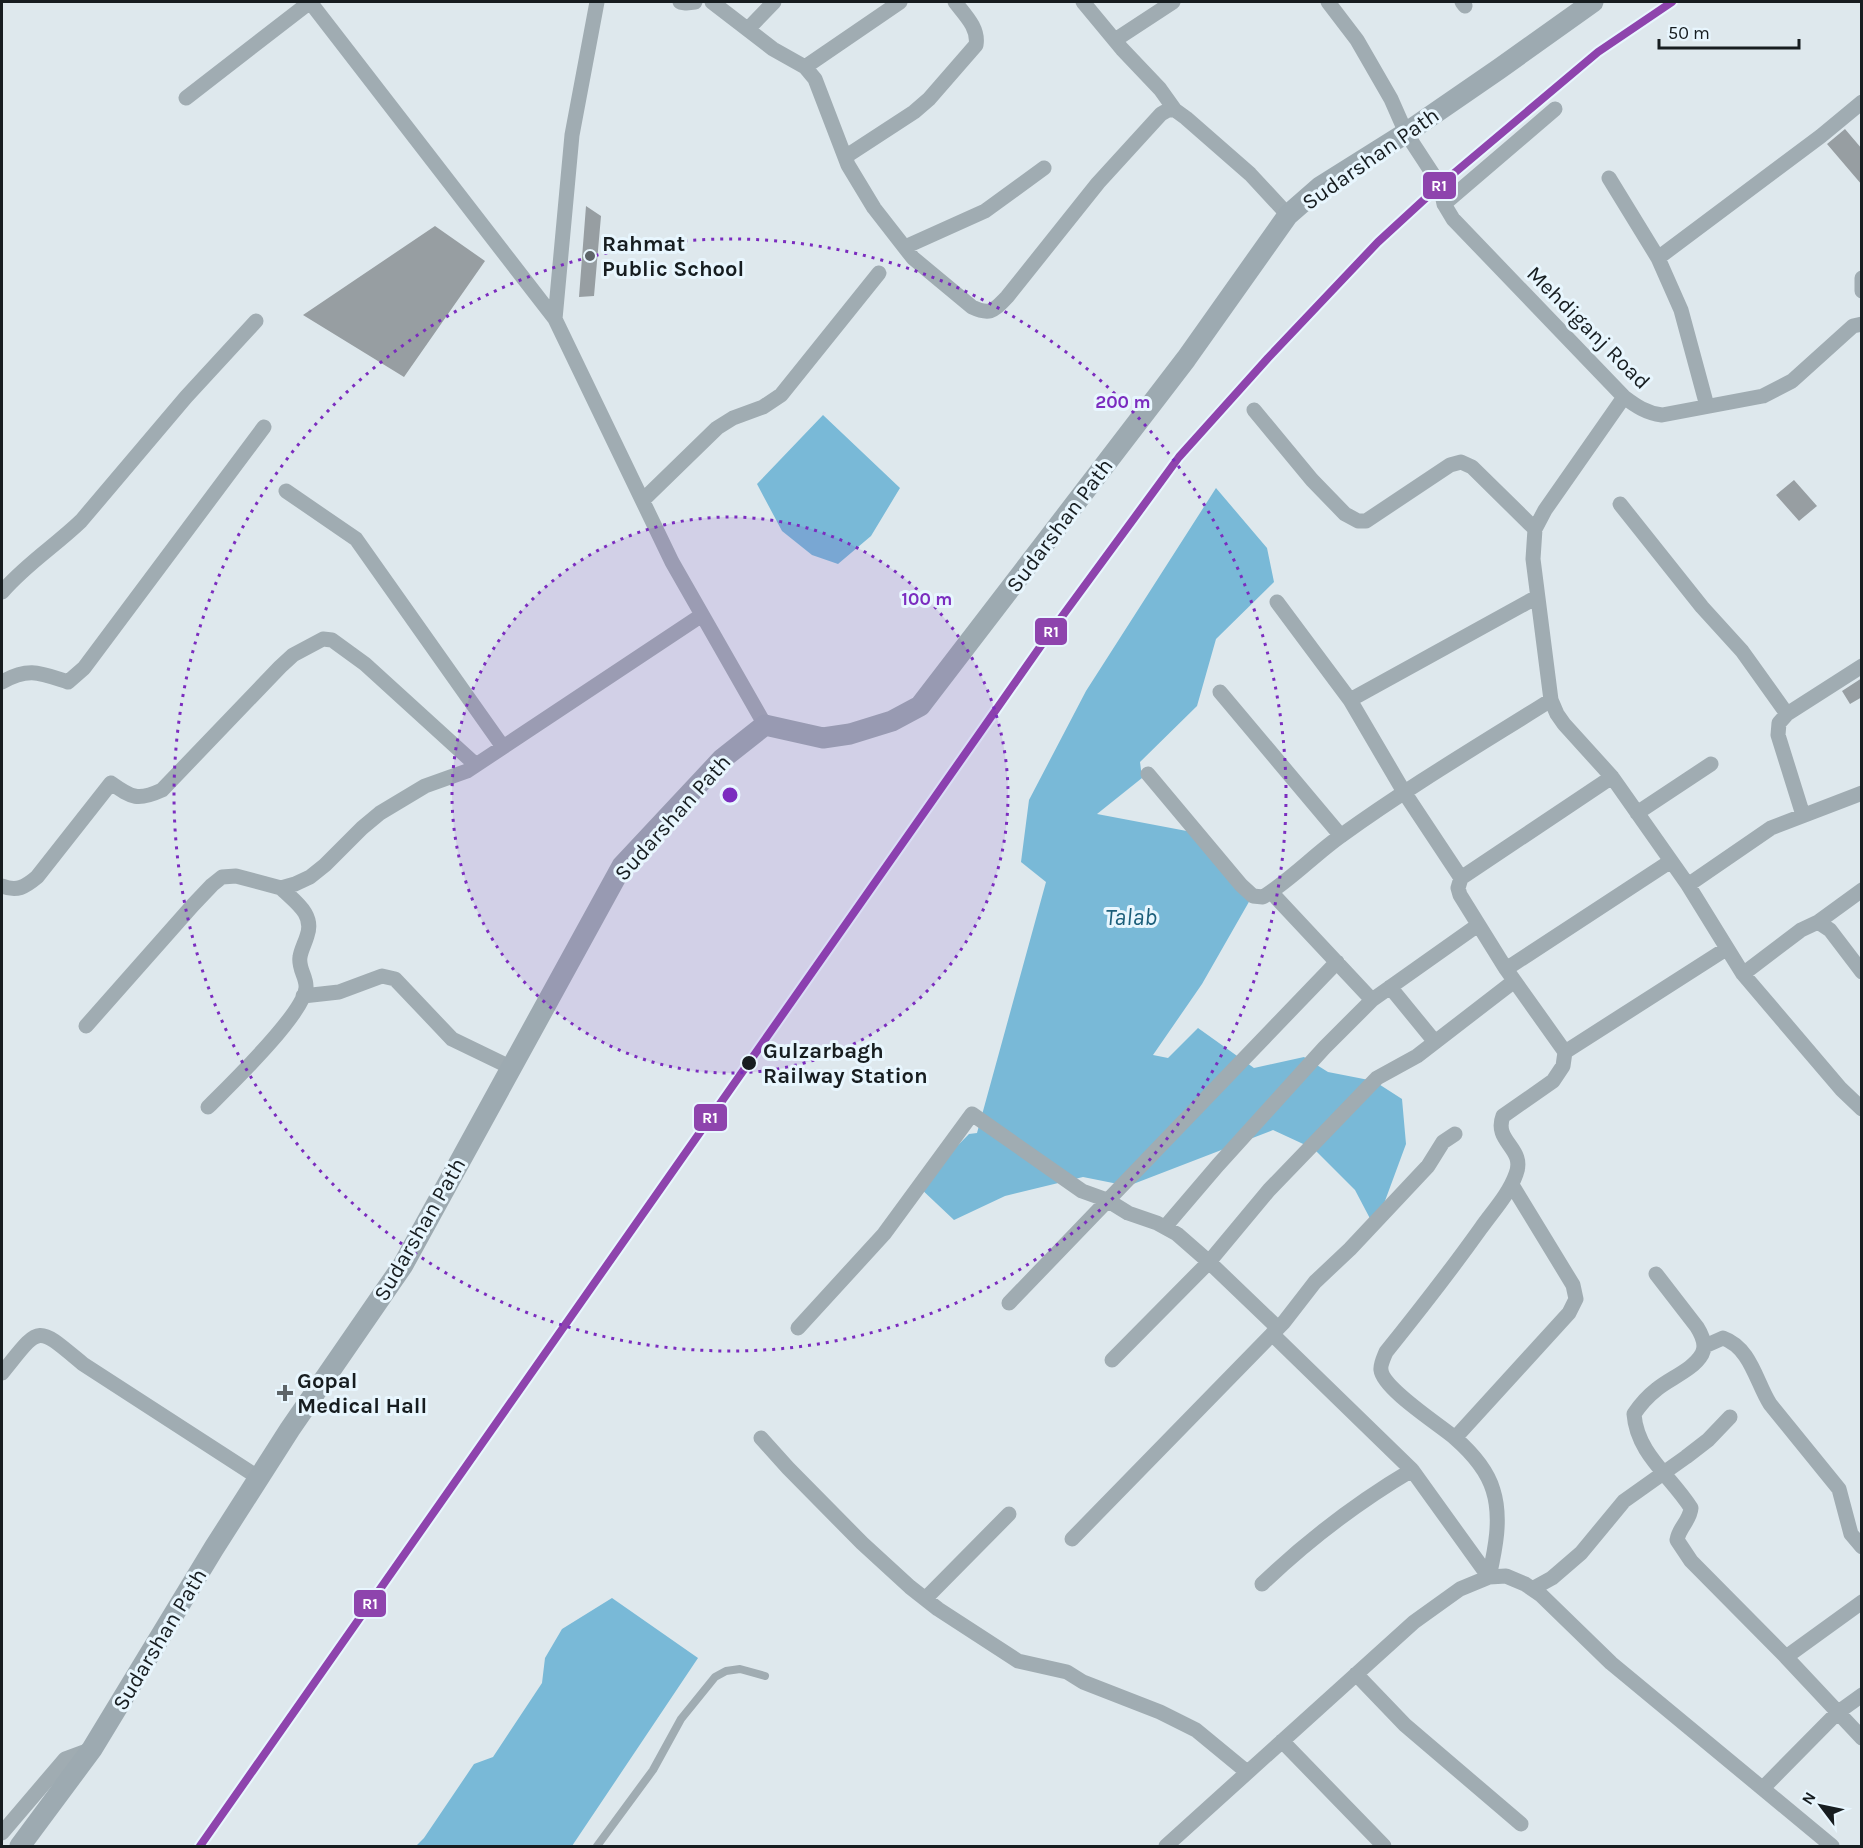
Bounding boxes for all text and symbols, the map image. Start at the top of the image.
scale bar [1659,12,1798,50]
text: 50 m [1668,22,1710,44]
street label: Sudarshan Path [1297,102,1444,216]
line badge: R1 [1422,171,1457,200]
text: R1 [1431,176,1447,195]
place label: Rahmat Public School [602,231,744,282]
marker: Rahmat Public School [583,249,597,263]
street label: Mehdiganj Road [1521,261,1655,395]
text: 200 m [1095,391,1151,413]
street label: Sudarshan Path [1001,453,1119,598]
text: 100 m [902,588,952,610]
line badge: R1 [1034,617,1068,646]
text: R1 [1043,622,1059,641]
street label: Sudarshan Path [609,749,736,886]
centre of rings [720,785,740,805]
water label: Talab [1105,903,1157,931]
place label: Gulzarbagh Railway Station [763,1038,928,1089]
marker: Gulzarbagh Railway Station [740,1054,758,1072]
line badge: R1 [693,1103,728,1132]
text: R1 [702,1108,718,1127]
street label: Sudarshan Path [368,1153,471,1306]
place label: Gopal Medical Hall [297,1368,427,1419]
marker: Gopal Medical Hall [278,1386,292,1400]
street label: Sudarshan Path [107,1564,212,1715]
line badge: R1 [353,1589,387,1618]
text: R1 [362,1594,378,1613]
north arrow [1791,1776,1851,1836]
text: N [1798,1788,1820,1808]

